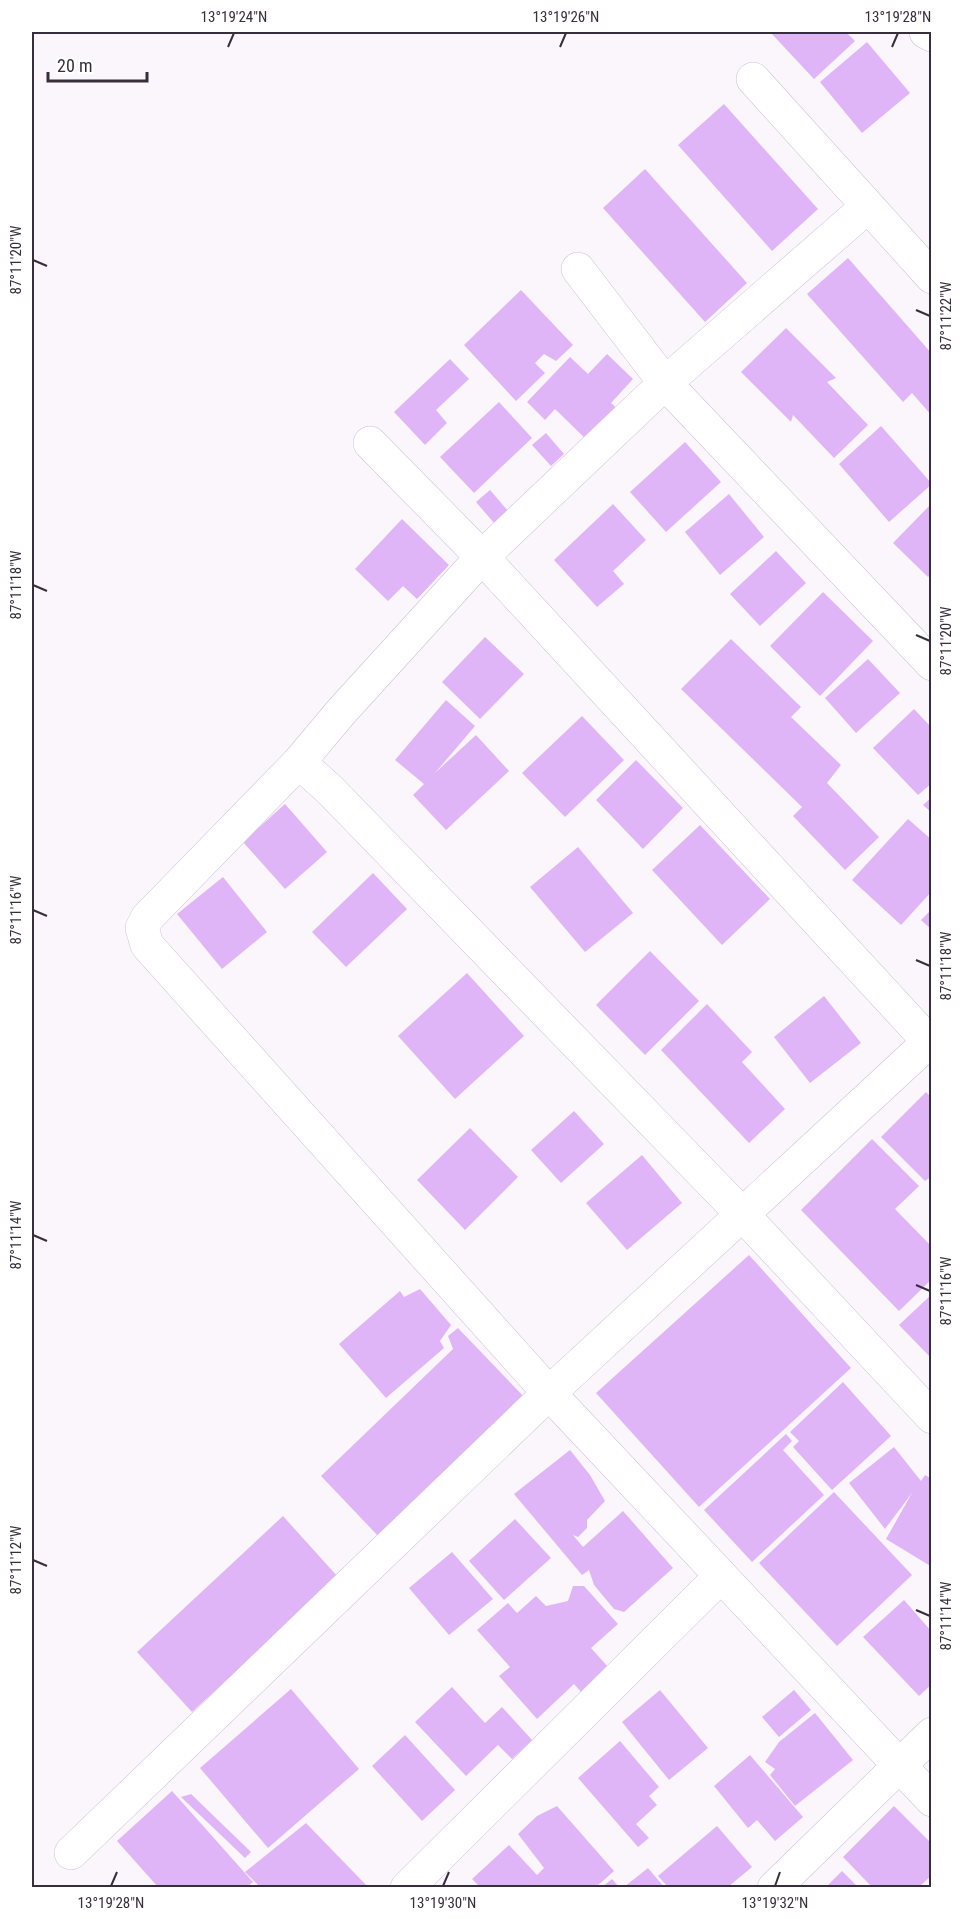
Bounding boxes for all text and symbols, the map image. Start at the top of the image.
text: 13°19'24"N [201,8,267,26]
text: 13°19'26"N [533,8,599,26]
text: 13°19'28"N [865,8,931,26]
scale bar [48,45,147,83]
text: 20 m [57,55,92,76]
text: 87°11'20"W [7,225,25,294]
text: 87°11'22"W [937,281,955,350]
text: 87°11'18"W [7,550,25,619]
text: 87°11'20"W [937,606,955,675]
text: 87°11'16"W [7,875,25,944]
text: 87°11'18"W [937,931,955,1000]
text: 87°11'14"W [7,1200,25,1269]
text: 87°11'16"W [937,1256,955,1325]
text: 87°11'12"W [7,1525,25,1594]
text: 87°11'14"W [937,1581,955,1650]
text: 13°19'28"N [78,1894,144,1912]
text: 13°19'30"N [410,1894,476,1912]
text: 13°19'32"N [742,1894,808,1912]

